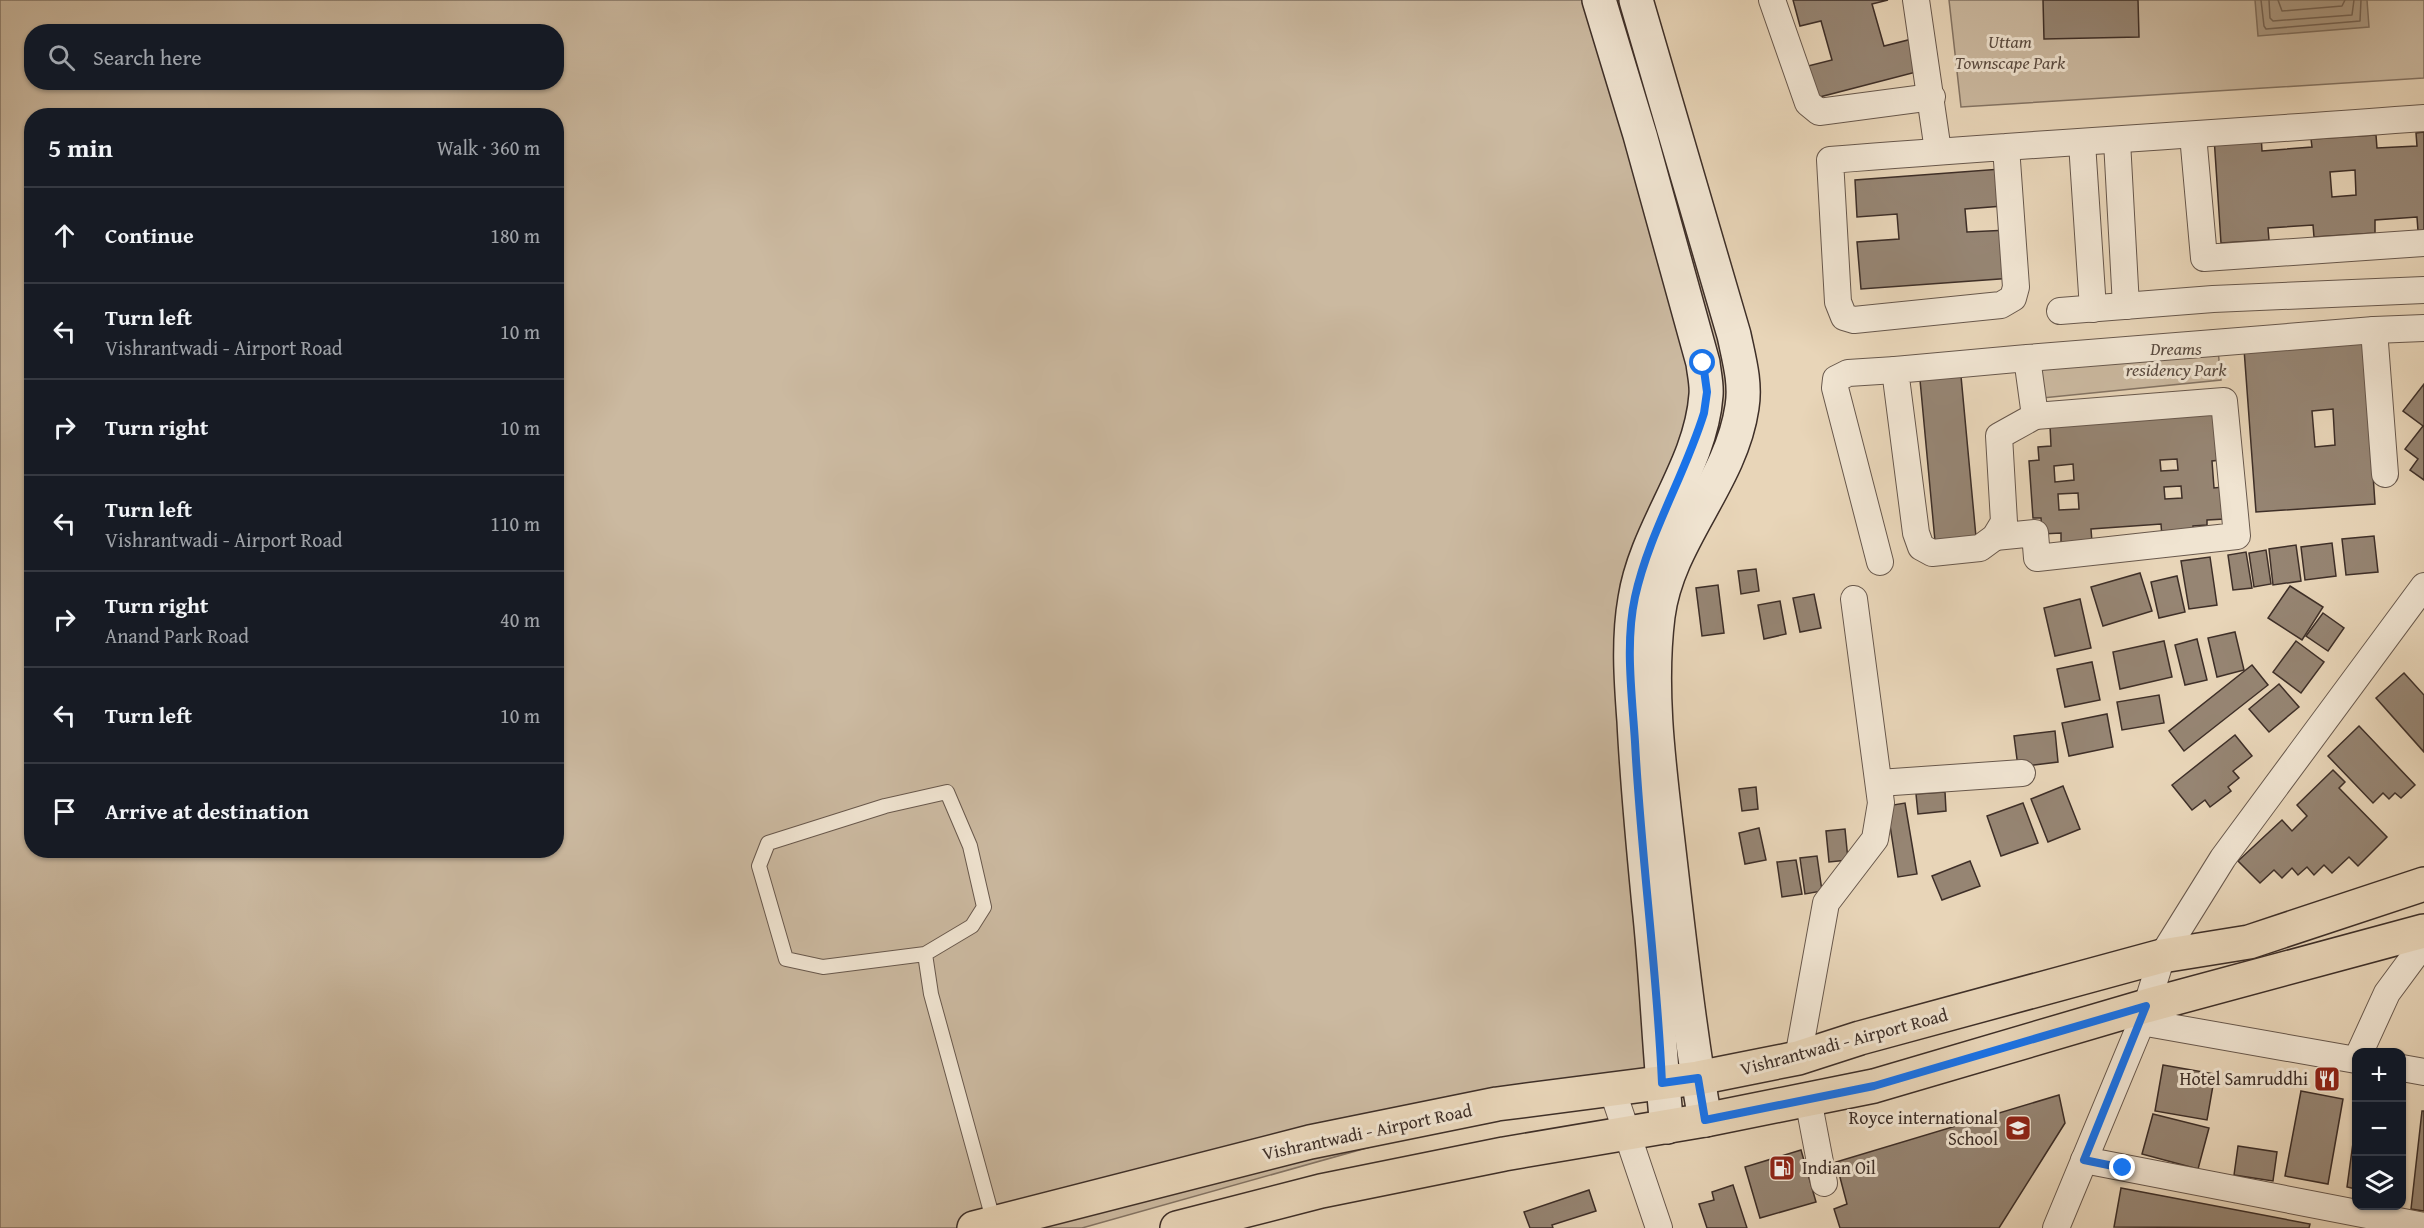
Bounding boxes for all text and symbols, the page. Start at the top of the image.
search box [24,24,564,90]
park label: Uttam Townscape Park [1955,28,2066,76]
icon: search [45,41,78,74]
text: Search here [93,41,202,73]
text: 5 min [48,128,113,167]
text: Walk · 360 m [437,133,540,162]
icon: ahead [48,219,81,252]
text: Continue [105,219,194,251]
text: 180 m [490,221,540,250]
text: Turn left [105,301,192,333]
icon: left [48,315,81,348]
text: 10 m [500,317,540,346]
text: Vishrantwadi - Airport Road [105,333,343,362]
park label: Dreams residency Park [2126,335,2227,383]
route start [1689,349,1715,375]
icon: right [48,411,81,444]
text: Turn right [105,411,208,443]
text: 10 m [500,413,540,442]
text: Turn left [105,493,192,525]
icon: left [48,507,81,540]
text: 110 m [490,509,540,538]
text: Vishrantwadi - Airport Road [105,525,343,554]
text: Turn right [105,589,208,621]
icon: right [48,603,81,636]
text: 40 m [500,605,540,634]
text: Anand Park Road [105,621,249,650]
icon: left [48,699,81,732]
text: Turn left [105,699,192,731]
text: 10 m [500,701,540,730]
icon: arrive [48,795,81,828]
text: Arrive at destination [105,795,309,827]
street label: Vishrantwadi - Airport Road [1737,1001,1951,1082]
map controls [2352,1048,2406,1210]
button: + [2352,1048,2406,1102]
restaurant icon: Hotel Samruddhi [2312,1064,2342,1094]
place label: Hotel Samruddhi [2180,1065,2308,1092]
street label: Vishrantwadi - Airport Road [1260,1096,1475,1167]
button: − [2352,1102,2406,1156]
place label: Royce international School [1849,1104,1998,1152]
school or university icon: Royce international School [2003,1113,2033,1143]
fuel station icon: Indian Oil [1767,1153,1797,1183]
place label: Indian Oil [1802,1154,1876,1181]
route end [2109,1154,2135,1180]
button: layers [2352,1156,2406,1210]

